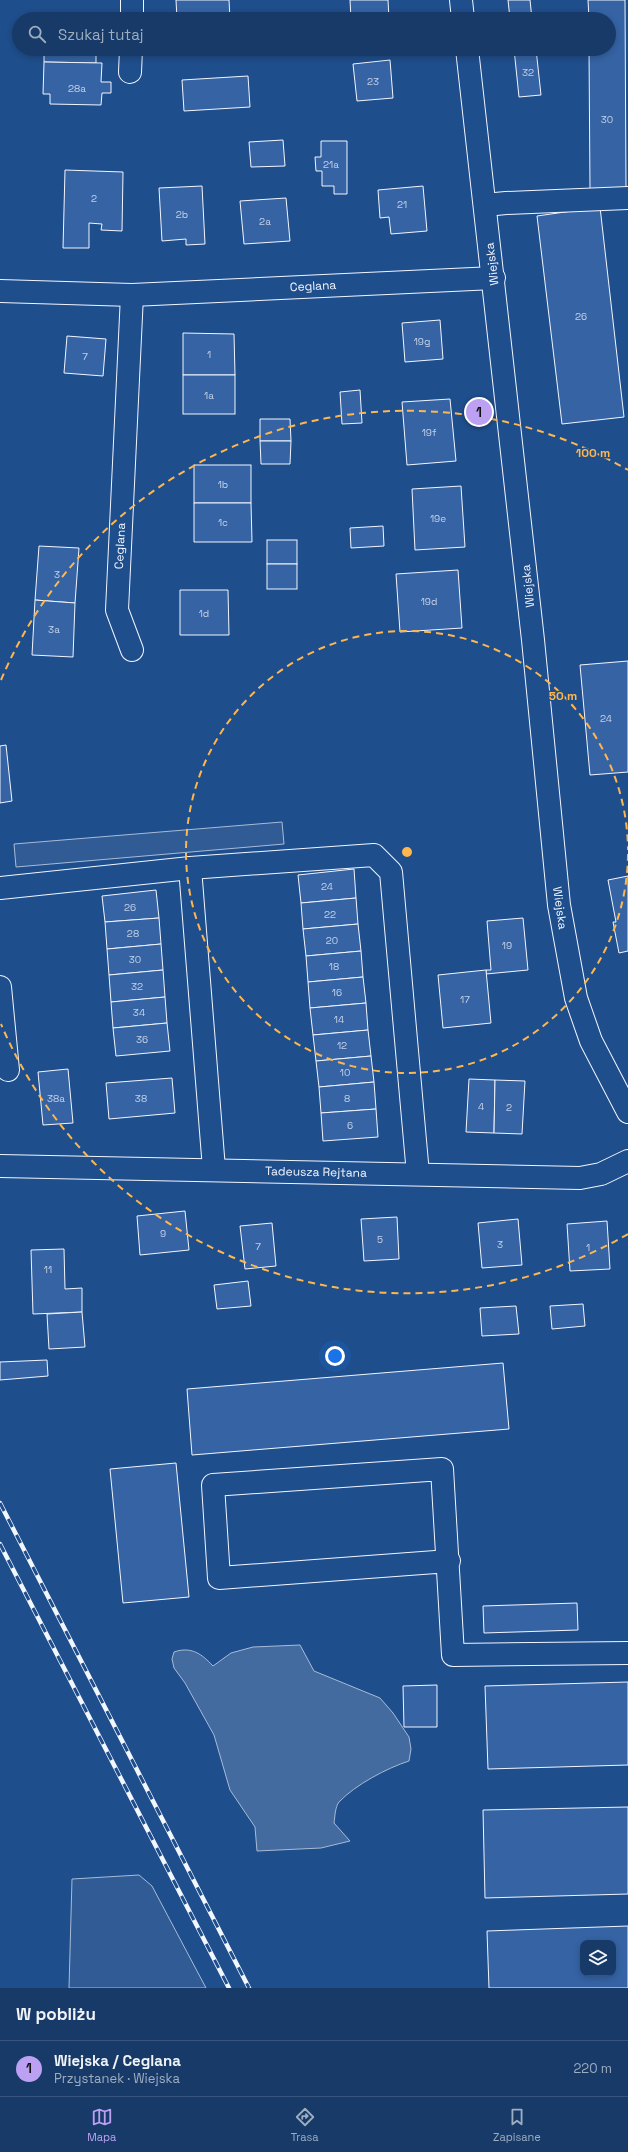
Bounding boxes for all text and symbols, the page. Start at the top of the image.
search box [12,12,616,56]
icon: search [26,23,48,45]
text: Szukaj tutaj [58,25,144,44]
house number: 32 [522,66,534,79]
house number: 23 [367,75,379,88]
house number: 28a [68,82,86,95]
house number: 30 [601,113,613,126]
house number: 21a [323,158,339,171]
house number: 2 [91,192,97,205]
house number: 21 [397,198,407,211]
house number: 2b [176,208,188,221]
house number: 2a [259,215,271,228]
street label: Wiejska [481,242,503,286]
street label: Ceglana [289,277,337,295]
house number: 26 [575,310,587,323]
house number: 19g [414,335,430,348]
house number: 1 [207,348,211,361]
house number: 7 [82,350,88,363]
house number: 1a [204,389,214,402]
pin: 1 [466,397,492,427]
house number: 19f [422,426,437,439]
text: 100 m [576,445,610,461]
house number: 1b [218,478,228,491]
house number: 19e [430,512,446,525]
house number: 1c [218,516,228,529]
street label: Ceglana [111,522,129,570]
street label: Wiejska [518,564,538,608]
house number: 3 [54,568,60,581]
house number: 19d [421,595,437,608]
house number: 1d [199,607,209,620]
house number: 3a [48,623,60,636]
text: 50 m [549,688,577,704]
house number: 24 [600,712,612,725]
centre of rings [400,845,414,859]
house number: 24 [321,880,333,893]
street label: Wiejska [549,886,571,931]
house number: 26 [124,901,136,914]
house number: 22 [324,908,336,921]
house number: 28 [127,927,139,940]
house number: 20 [326,934,338,947]
house number: 19 [502,939,512,952]
house number: 30 [129,953,141,966]
house number: 18 [329,960,339,973]
house number: 32 [131,980,143,993]
house number: 16 [332,986,342,999]
house number: 17 [460,993,470,1006]
house number: 34 [133,1006,145,1019]
house number: 14 [334,1013,344,1026]
house number: 36 [136,1033,148,1046]
house number: 12 [337,1039,347,1052]
house number: 10 [340,1066,350,1079]
house number: 38a [47,1092,65,1105]
house number: 38 [135,1092,147,1105]
house number: 8 [344,1092,350,1105]
house number: 4 [478,1100,484,1113]
house number: 2 [506,1101,512,1114]
house number: 6 [347,1119,353,1132]
street label: Tadeusza Rejtana [265,1163,367,1181]
house number: 9 [160,1227,166,1240]
house number: 5 [377,1233,383,1246]
house number: 3 [497,1238,503,1251]
house number: 7 [255,1240,261,1253]
house number: 1 [586,1241,590,1254]
house number: 11 [44,1263,52,1276]
your location [325,1346,345,1366]
map controls [580,1940,616,1976]
button: layers [580,1940,616,1976]
text: W pobliżu [16,2003,96,2025]
text: Wiejska / Ceglana [54,2051,181,2070]
text: 1 [26,2060,32,2077]
text: 220 m [573,2060,612,2077]
text: Przystanek · Wiejska [54,2070,180,2087]
tab: Mapa [87,2106,116,2144]
tab: Trasa [291,2106,319,2144]
tab: Zapisane [493,2106,541,2144]

